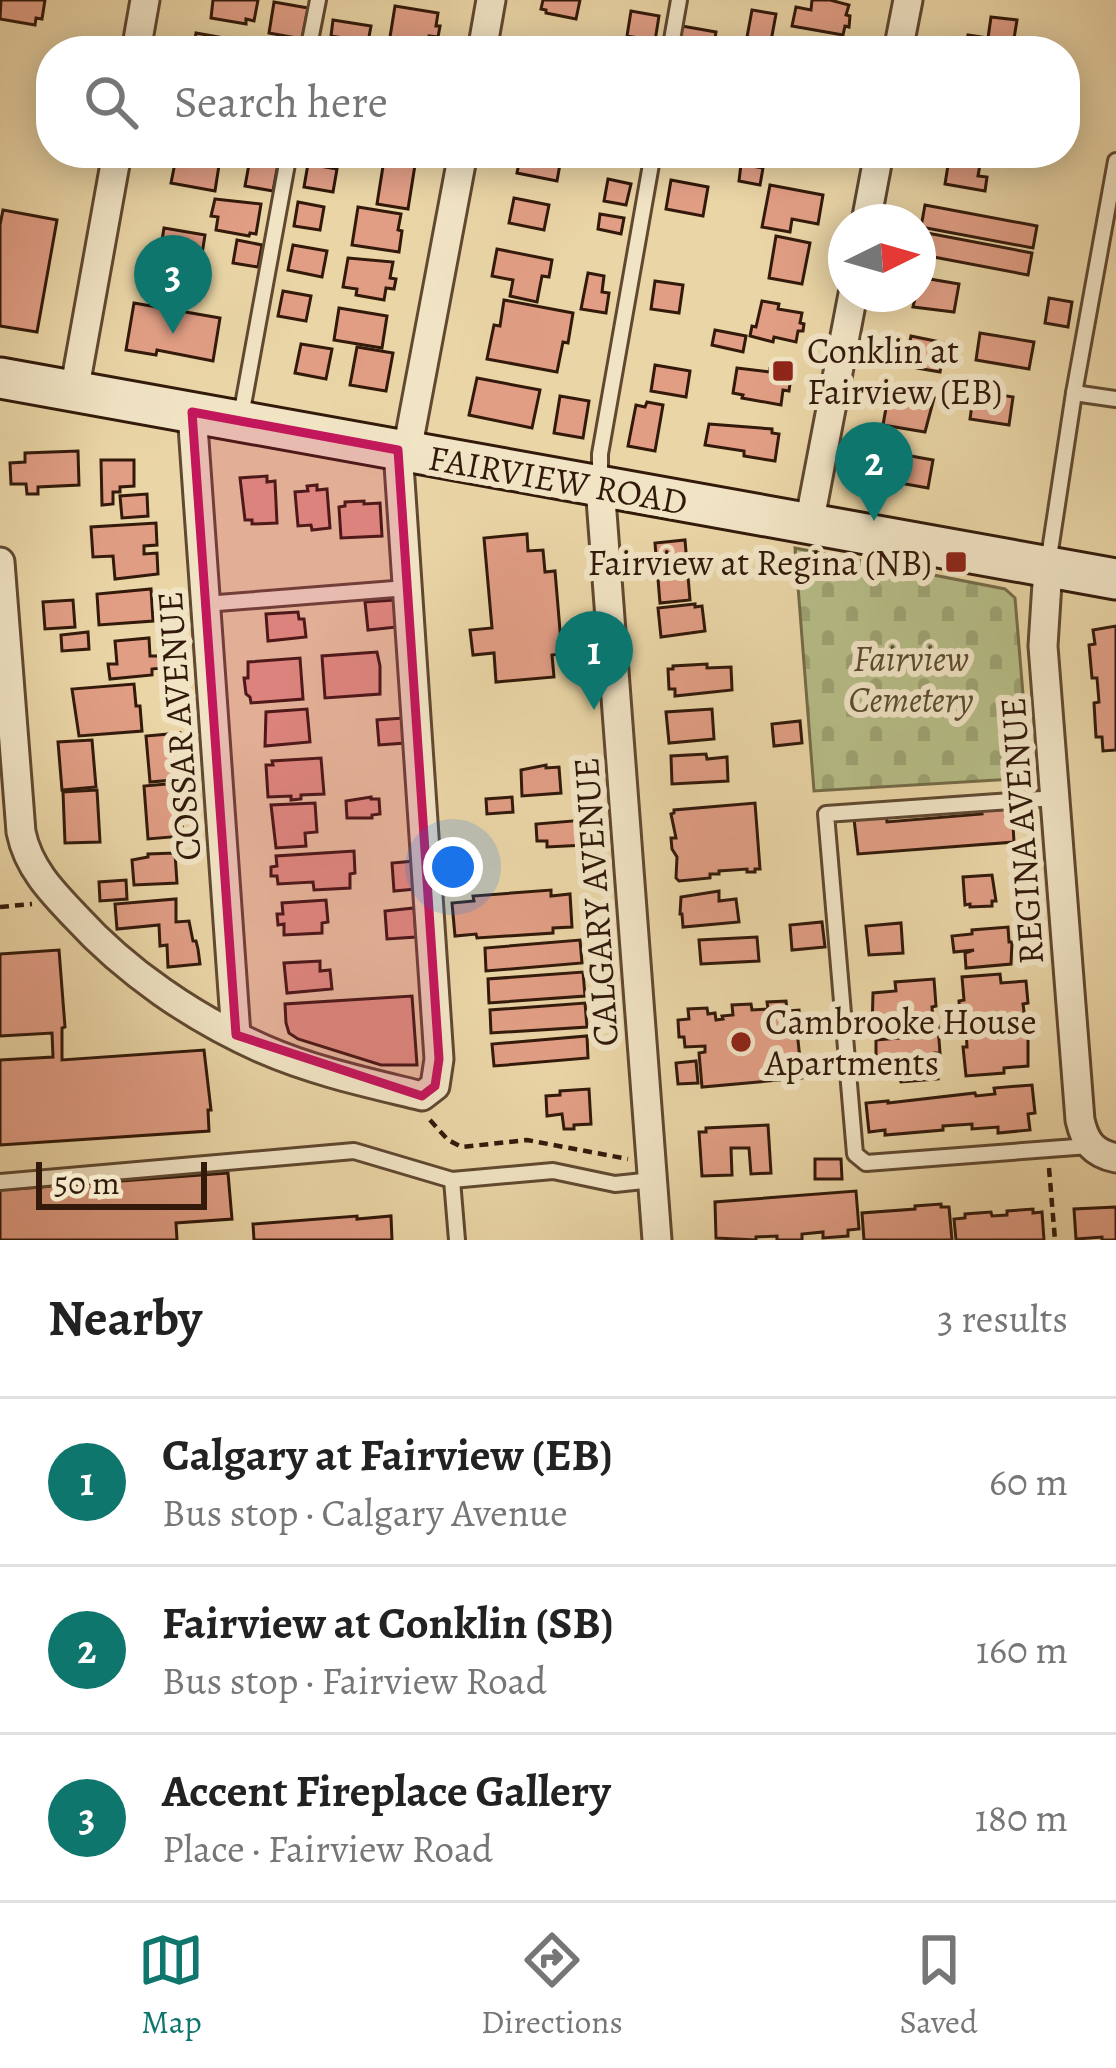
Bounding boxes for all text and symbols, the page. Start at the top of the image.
search box [36,36,1080,168]
icon: search [78,69,144,135]
text: Search here [174,71,388,133]
north arrow [828,204,936,312]
pin: 3 [134,235,212,334]
place label: Conklin at Fairview (EB) [807,326,1002,416]
marker: Conklin at Fairview (EB) [770,358,796,384]
pin: 2 [835,422,913,521]
street label: FAIRVIEW ROAD [425,433,691,526]
place label: Fairview at Regina (NB) [588,538,932,587]
marker: Fairview at Regina (NB) [943,549,969,575]
street label: COSSAR AVENUE [145,590,212,862]
pin: 1 [555,611,633,710]
park label: Fairview Cemetery [849,634,974,724]
street label: REGINA AVENUE [988,696,1055,966]
street label: CALGARY AVENUE [561,756,630,1048]
your location [423,837,483,897]
place label: Cambrooke House Apartments [764,997,1037,1087]
marker: Cambrooke House Apartments [728,1029,754,1055]
scale bar [36,1156,207,1209]
text: 50 m [54,1160,120,1205]
text: Nearby [48,1283,202,1353]
text: 3 results [937,1292,1068,1345]
text: Calgary at Fairview (EB) [162,1424,613,1486]
text: 1 [80,1455,94,1508]
text: 60 m [989,1455,1068,1508]
text: Bus stop · Calgary Avenue [162,1486,568,1539]
text: Fairview at Conklin (SB) [162,1592,614,1654]
text: 2 [78,1623,96,1676]
text: 160 m [976,1623,1068,1676]
text: Bus stop · Fairview Road [162,1654,547,1707]
text: Accent Fireplace Gallery [162,1760,611,1822]
text: 3 [79,1791,95,1844]
text: 180 m [975,1791,1068,1844]
text: Place · Fairview Road [162,1822,493,1875]
tab: Map [138,1927,204,2044]
tab: Directions [481,1927,623,2044]
tab: Saved [899,1927,978,2044]

